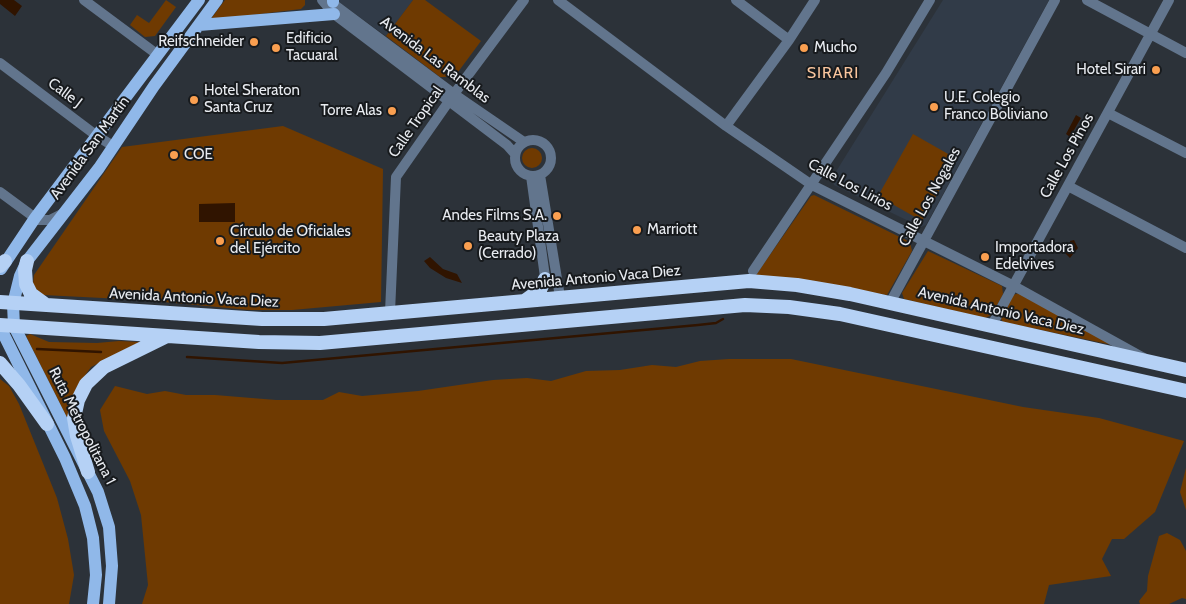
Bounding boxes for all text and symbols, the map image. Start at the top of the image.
street label: Avenida Las Ramblas [376,13,494,107]
place label: Edificio Tacuaral [286,30,338,65]
place label: Reifschneider [158,33,244,51]
marker: Reifschneider [248,36,260,48]
place label: Mucho [814,39,857,57]
marker: Edificio Tacuaral [270,42,282,54]
marker: Mucho [798,42,810,54]
place label: Hotel Sirari [1076,61,1146,79]
district label: SIRARI [806,63,860,83]
marker: Hotel Sirari [1150,64,1162,76]
street label: Calle J [44,74,86,112]
place label: Hotel Sheraton Santa Cruz [204,82,300,117]
street label: Calle Tropical [385,83,447,161]
place label: U.E. Colegio Franco Boliviano [944,89,1048,124]
street label: Avenida San Martín [47,93,133,203]
marker: Hotel Sheraton Santa Cruz [188,94,200,106]
marker: U.E. Colegio Franco Boliviano [928,101,940,113]
place label: Torre Alas [321,102,382,120]
marker: Torre Alas [386,105,398,117]
street label: Calle Los Pinos [1036,110,1098,202]
street label: Calle Los Nogales [895,144,965,250]
place label: COE [184,146,213,164]
marker: COE [168,149,180,161]
street label: Calle Los Lirios [805,155,895,215]
place label: Andes Films S.A. [442,207,547,225]
marker: Andes Films S.A. [551,210,563,222]
place label: Marriott [647,221,697,239]
place label: Círculo de Oficiales del Ejército [230,223,351,258]
marker: Marriott [631,224,643,236]
place label: Beauty Plaza (Cerrado) [478,228,559,263]
marker: Círculo de Oficiales del Ejército [214,235,226,247]
place label: Importadora Edelvives [995,239,1074,274]
marker: Beauty Plaza (Cerrado) [462,240,474,252]
marker: Importadora Edelvives [979,251,991,263]
street label: Avenida Antonio Vaca Diez [511,262,681,294]
street label: Avenida Antonio Vaca Diez [916,283,1086,339]
street label: Avenida Antonio Vaca Diez [109,285,279,311]
street label: Ruta Metropolitana 1 [45,364,119,488]

